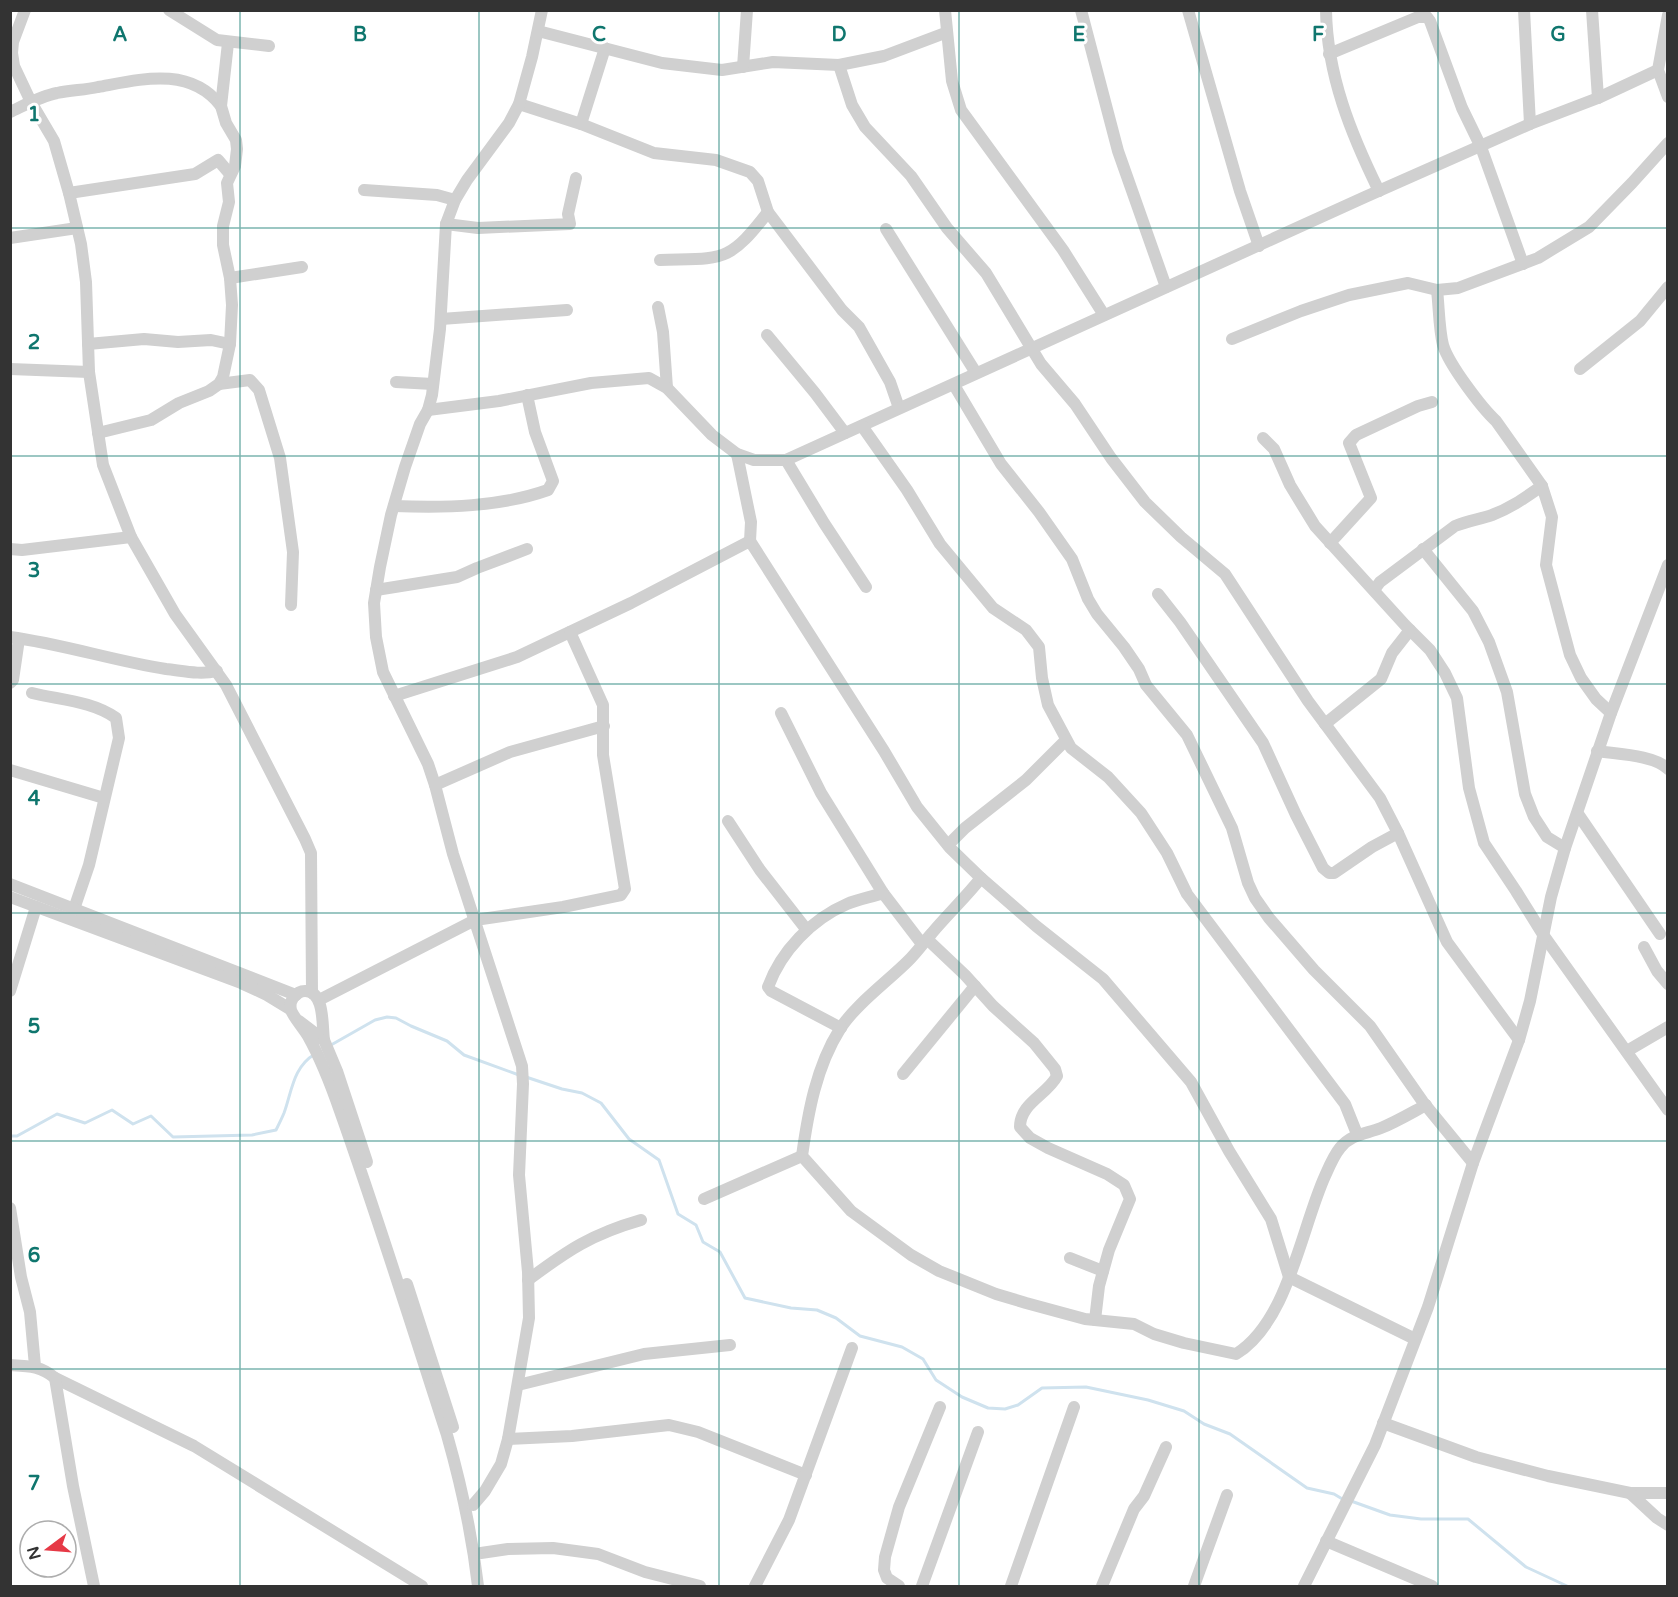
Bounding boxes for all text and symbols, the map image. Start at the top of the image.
text: A [113,23,128,47]
text: B [353,23,367,47]
text: C [592,23,606,47]
text: D [831,23,847,47]
text: E [1073,23,1086,47]
text: F [1312,23,1324,47]
text: G [1550,23,1566,47]
text: 1 [28,103,40,127]
text: 2 [28,331,40,355]
text: 3 [28,559,40,583]
text: 4 [28,787,41,811]
text: 5 [28,1015,40,1039]
text: 6 [28,1244,40,1268]
text: 7 [28,1472,40,1496]
north arrow [18,1519,78,1579]
text: N [23,1544,46,1562]

